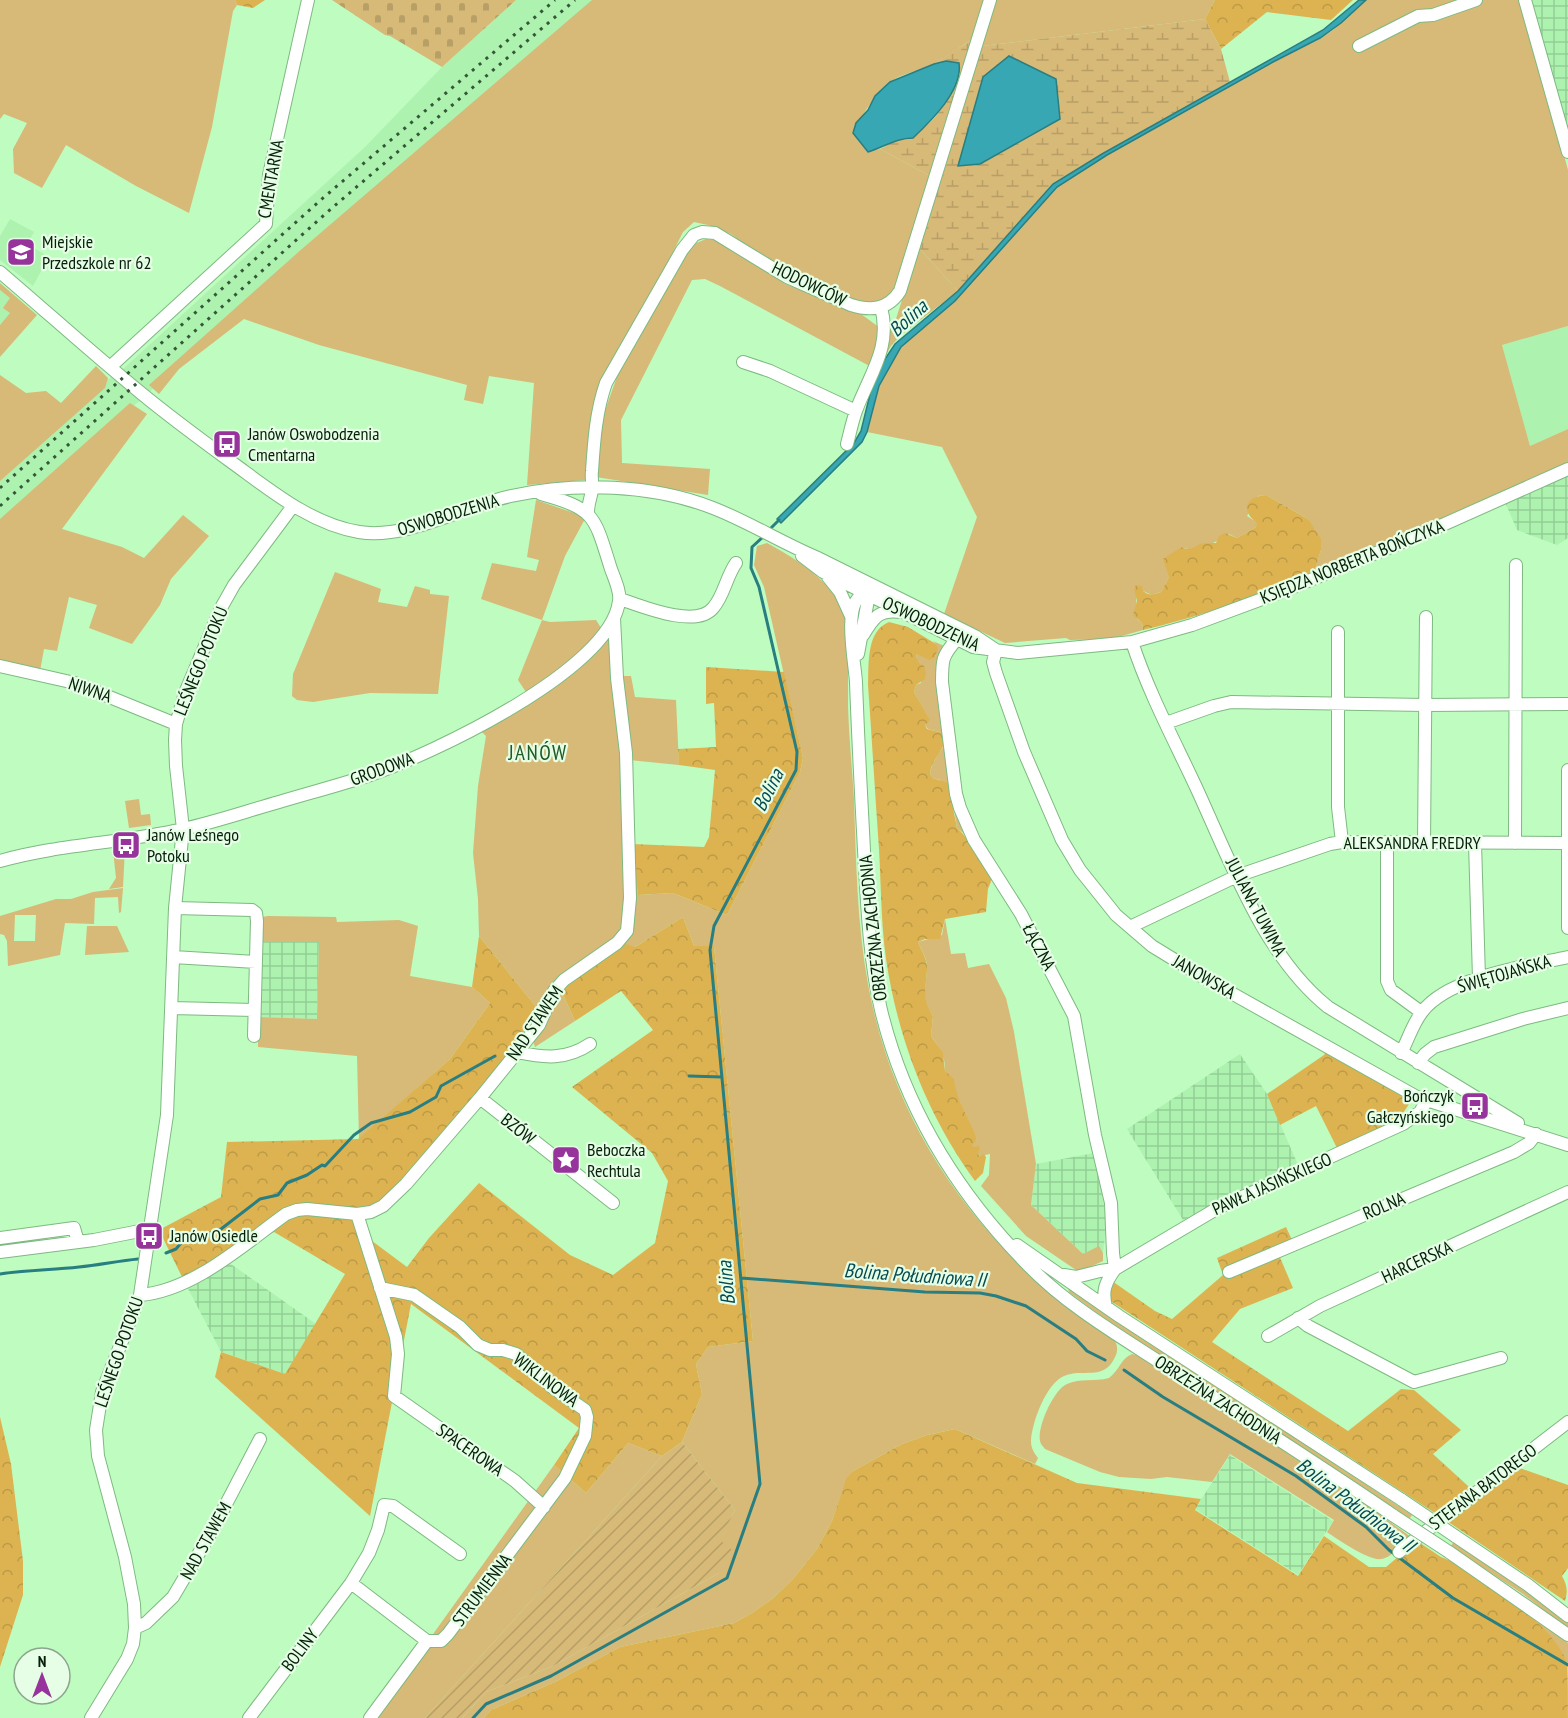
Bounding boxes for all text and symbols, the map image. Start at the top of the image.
street label: CMENTARNA [252,137,289,220]
place label: Miejskie Przedszkole nr 62 [42,230,152,274]
school or university icon: Miejskie Przedszkole nr 62 [5,236,37,268]
street label: HODOWCÓW [768,256,850,311]
water label: Bolina [883,293,934,342]
place label: Janów Oswobodzenia Cmentarna [247,422,379,466]
bus stop icon: Janów Oswobodzenia Cmentarna [211,428,243,460]
street label: OSWOBODZENIA [394,488,502,541]
street label: KSIĘDZA NORBERTA BOŃCZYKA [1256,514,1448,609]
street label: OSWOBODZENIA [879,591,984,656]
street label: LEŚNEGO POTOKU [168,603,233,719]
street label: NIWNA [66,671,115,708]
district label: JANÓW [507,739,568,766]
street label: GRODOWA [347,746,417,791]
water label: Bolina [746,764,790,815]
place label: Janów Leśnego Potoku [146,823,239,867]
bus stop icon: Janów Leśnego Potoku [110,829,142,861]
street label: ALEKSANDRA FREDRY [1343,831,1481,854]
street label: OBRZEŻNA ZACHODNIA [853,853,892,1002]
street label: JULIANA TUWIMA [1220,853,1292,961]
street label: ŁĄCZNA [1018,919,1061,975]
street label: JANOWSKA [1168,949,1240,1004]
street label: ŚWIĘTOJAŃSKA [1455,949,1554,998]
street label: NAD STAWEM [501,981,568,1065]
place label: Bończyk Gałczyńskiego [1367,1084,1454,1128]
bus stop icon: Bończyk Gałczyńskiego [1459,1090,1491,1122]
street label: BZÓW [496,1108,540,1149]
place label: Beboczka Rechtula [587,1138,645,1182]
place icon: Beboczka Rechtula [550,1144,582,1176]
street label: PAWŁA JASIŃSKIEGO [1208,1147,1335,1220]
street label: ROLNA [1359,1186,1409,1225]
bus stop icon: Janów Osiedle [133,1220,165,1252]
place label: Janów Osiedle [169,1224,258,1247]
street label: HARCERSKA [1378,1235,1456,1288]
water label: Bolina Południowa II [843,1257,989,1293]
water label: Bolina [711,1259,741,1306]
street label: LEŚNEGO POTOKU [89,1293,148,1410]
street label: WIKLINOWA [509,1347,584,1412]
street label: OBRZEŻNA ZACHODNIA [1150,1350,1286,1449]
street label: SPACEROWA [432,1418,509,1481]
street label: STEFANA BATOREGO [1424,1438,1541,1535]
water label: Bolina Południowa II [1291,1452,1422,1560]
street label: NAD STAWEM [175,1498,236,1584]
street label: STRUMIENNA [447,1548,517,1631]
street label: BOLINY [276,1623,324,1676]
north arrow [12,1646,72,1706]
text: N [38,1651,46,1671]

